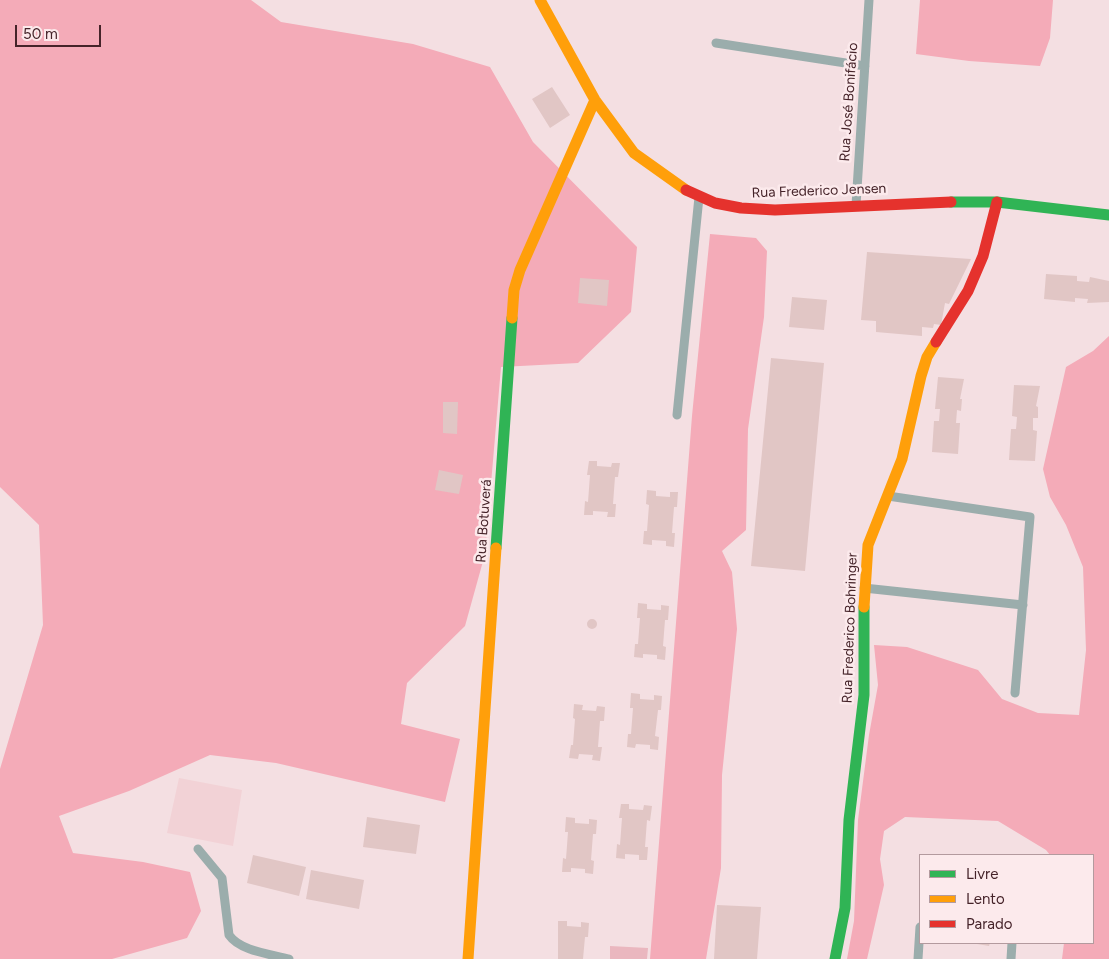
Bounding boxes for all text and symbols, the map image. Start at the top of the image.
scale bar [18,15,104,47]
text: 50 m [23,25,58,43]
street label: Rua José Bonifácio [836,42,862,162]
street label: Rua Frederico Jensen [751,180,887,202]
street label: Rua Botuverá [473,479,495,563]
street label: Rua Frederico Bohringer [839,552,861,704]
legend [919,854,1094,944]
text: Livre [966,865,998,883]
text: Lento [966,890,1005,908]
text: Parado [966,915,1012,933]

